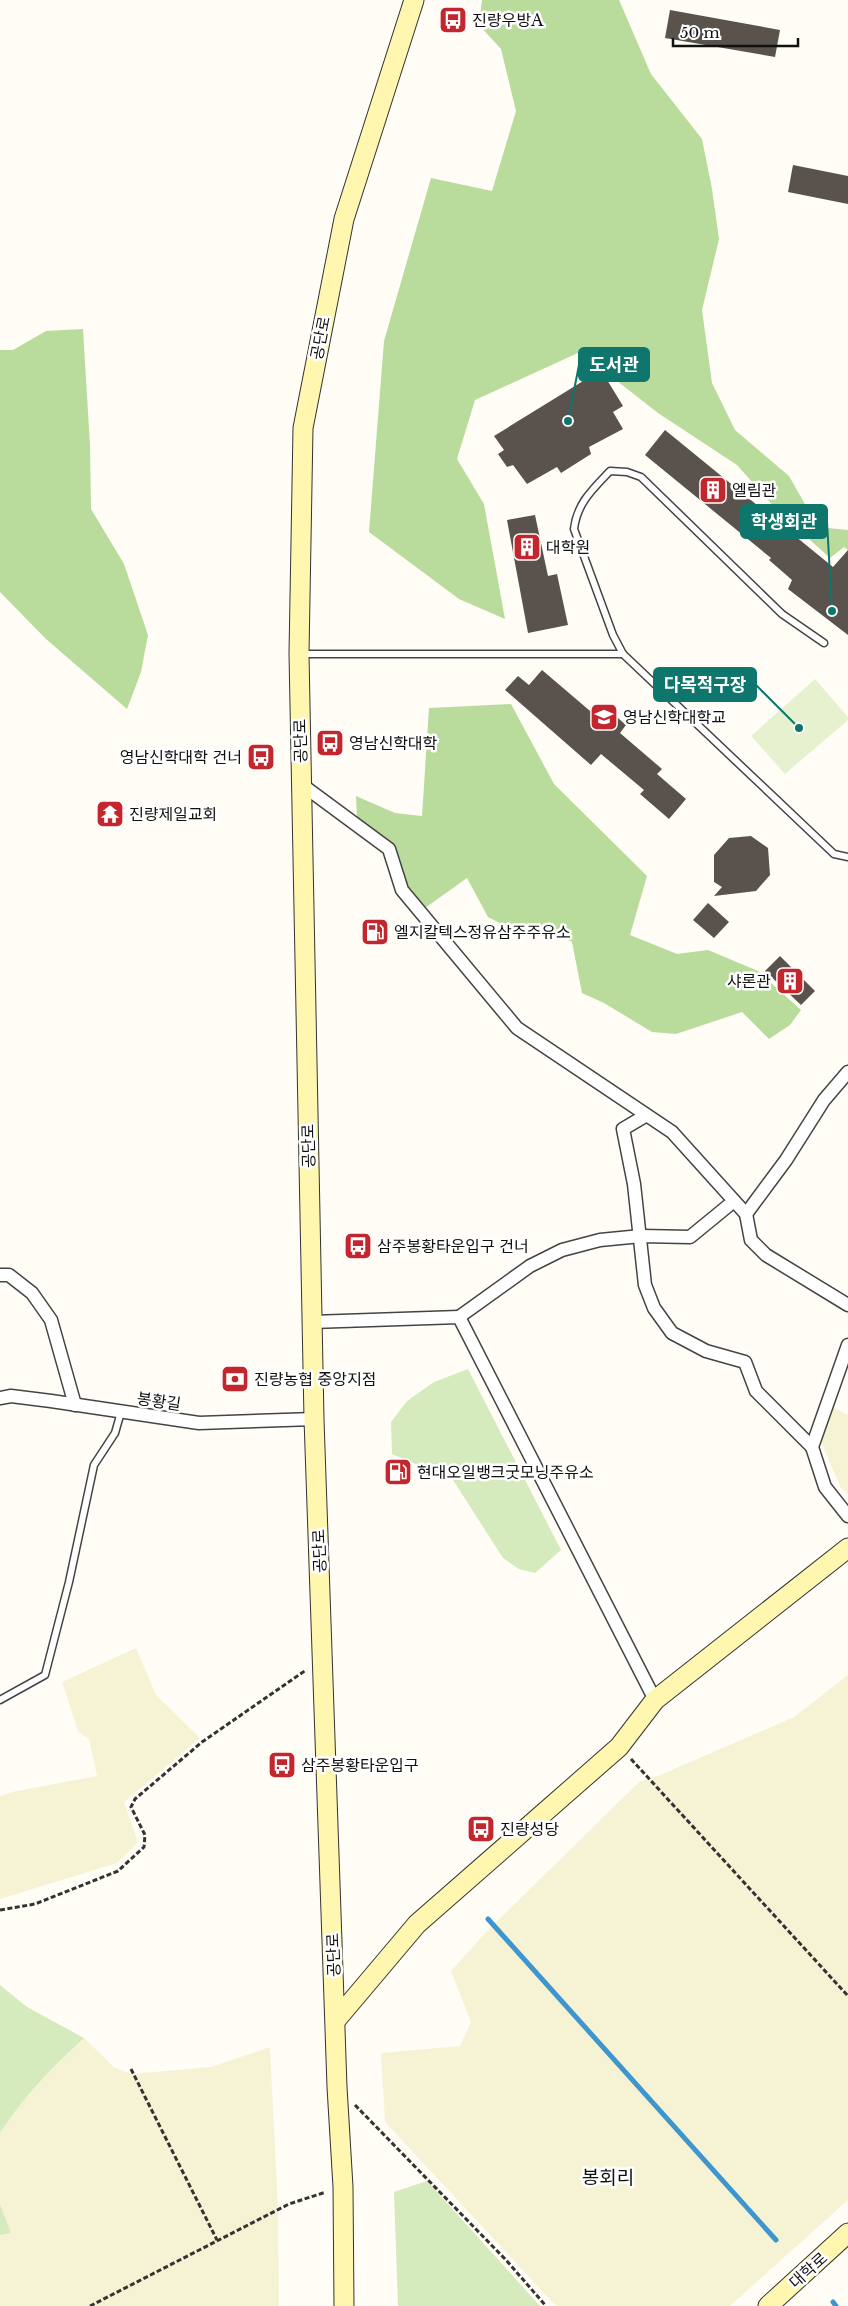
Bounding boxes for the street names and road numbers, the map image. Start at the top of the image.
street label: 공단로 [306,314,334,362]
street label: 공단로 [290,718,310,763]
street label: 공단로 [298,1123,318,1168]
street label: 봉황길 [136,1388,182,1414]
street label: 공단로 [308,1528,330,1573]
street label: 공단로 [322,1932,344,1977]
street label: 대학로 [785,2248,831,2292]

